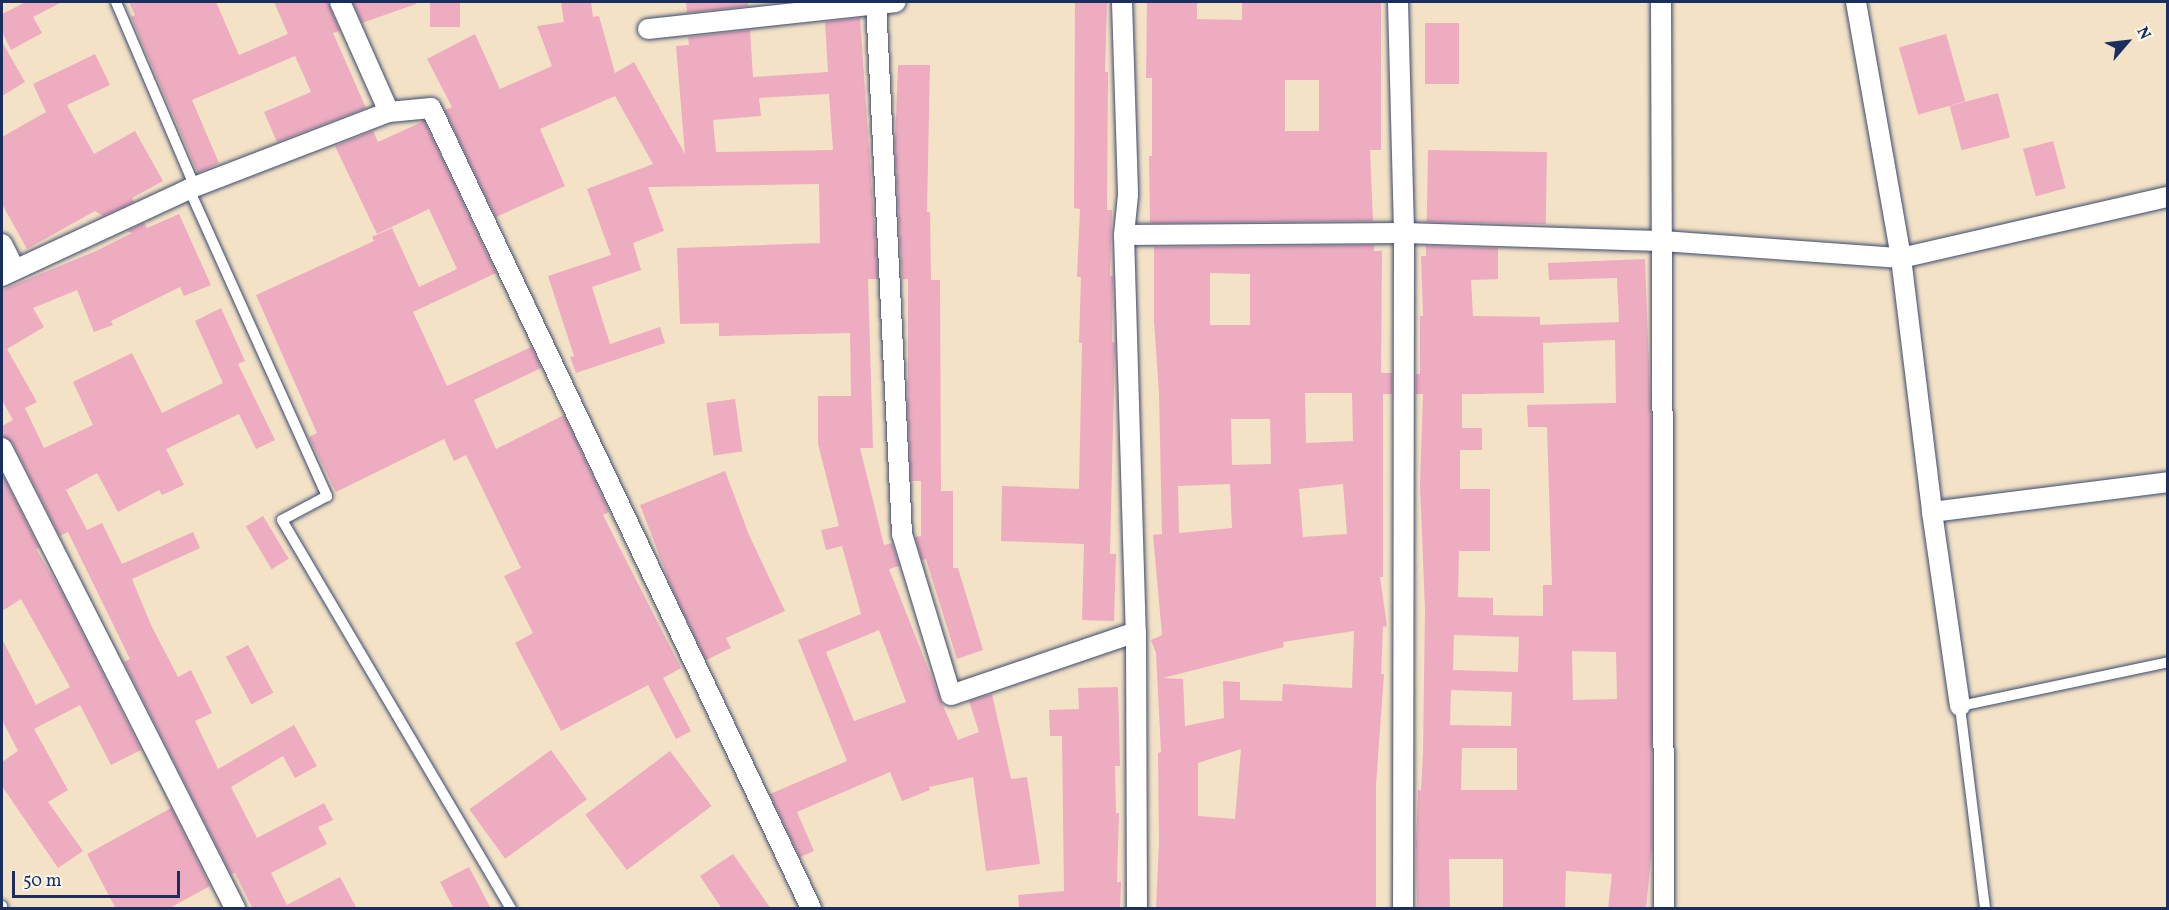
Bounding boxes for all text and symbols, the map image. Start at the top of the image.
north arrow [2097,12,2157,72]
text: N [2130,23,2155,44]
scale bar [15,859,183,897]
text: 50 m [23,869,62,894]

